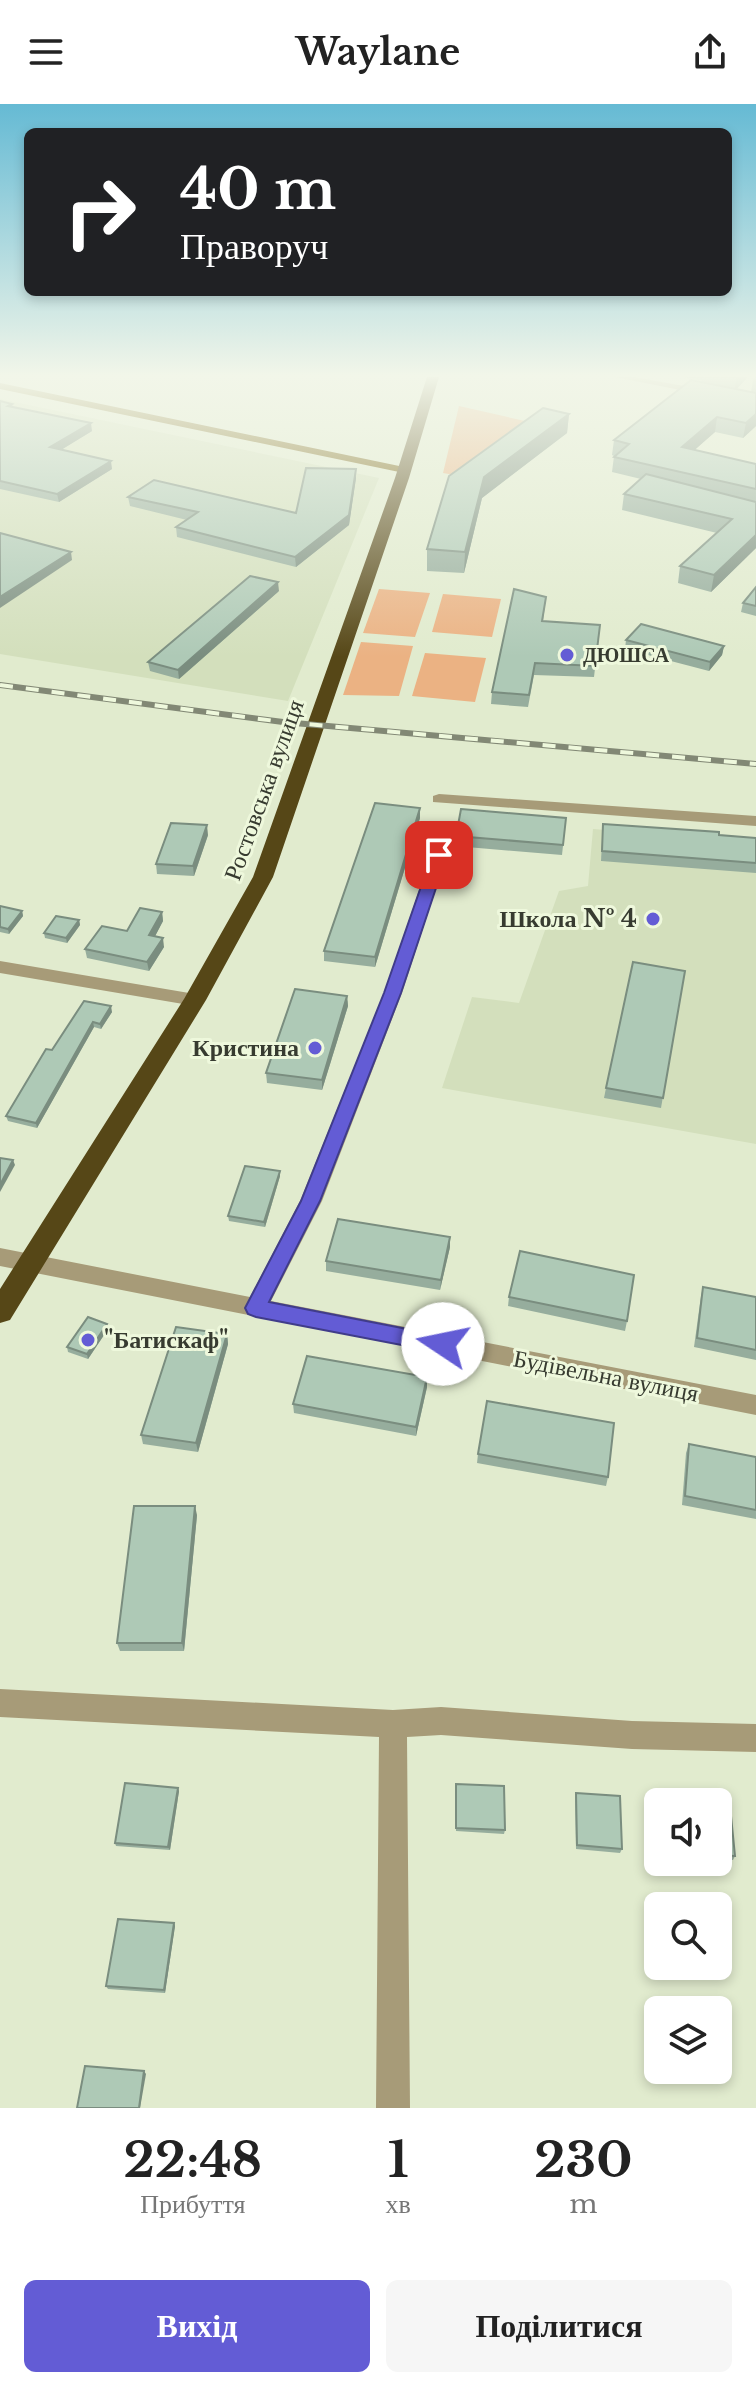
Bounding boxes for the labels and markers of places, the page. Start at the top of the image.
place label: ДЮШСА [583,643,670,667]
marker: ДЮШСА [558,646,576,664]
pin [405,821,473,889]
place label: Школа № 4 [500,904,637,933]
marker: Школа № 4 [644,910,662,928]
place label: Кристина [192,1033,299,1062]
marker: Кристина [306,1039,324,1057]
place label: "Батискаф" [104,1325,228,1354]
marker: "Батискаф" [79,1331,97,1349]

